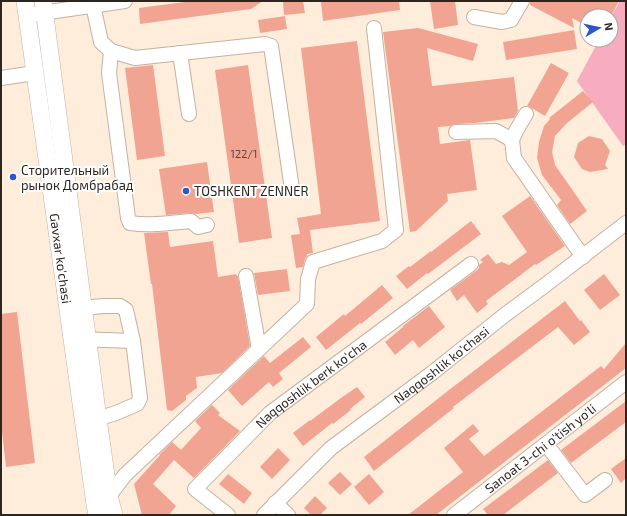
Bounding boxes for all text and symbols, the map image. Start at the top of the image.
north arrow [579,8,619,48]
text: N [602,21,616,31]
house number: 122/1 [231,147,257,160]
place label: Сторительный рынок Домбрабад [21,162,134,193]
marker: Сторительный рынок Домбрабад [8,172,18,182]
place label: TOSHKENT ZENNER [194,183,309,199]
marker: TOSHKENT ZENNER [181,186,191,196]
street label: Gavxar ko'chasi [47,212,75,305]
street label: Naqqoshlik ko'chasi [391,323,492,407]
street label: Naqqoshlik berk ko'cha [252,336,369,431]
street label: Sanoat 3-chi o'tish yo'li [481,400,599,496]

